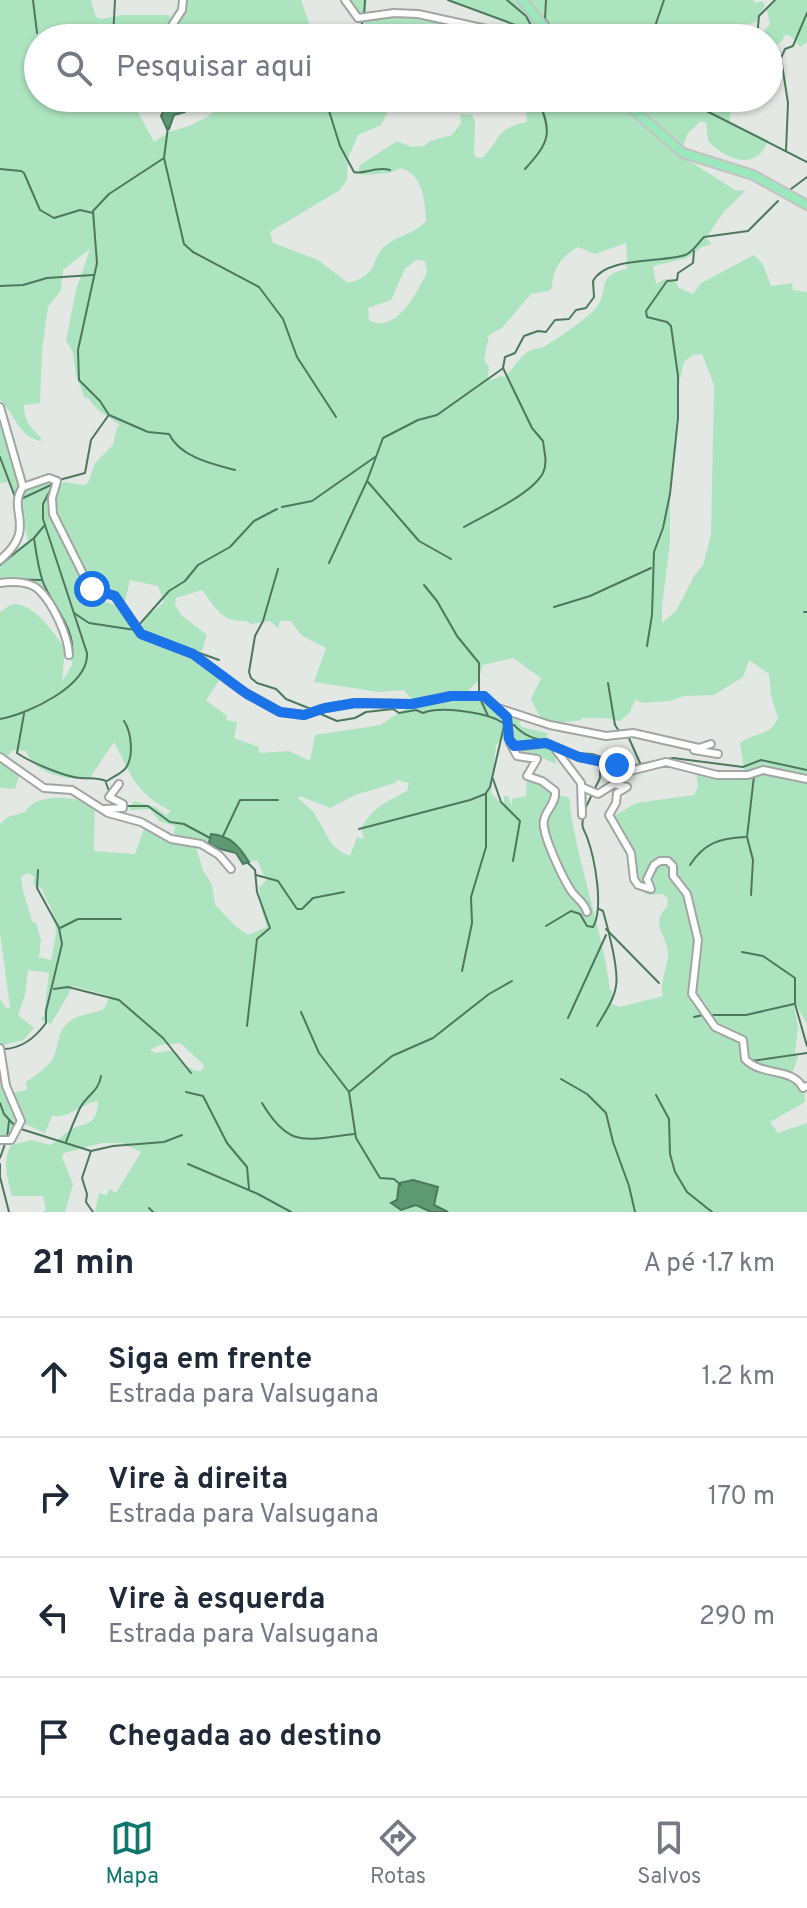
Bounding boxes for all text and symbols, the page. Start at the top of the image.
search box [24,24,783,112]
icon: search [52,46,96,90]
text: Pesquisar aqui [116,50,312,87]
route start [74,571,110,607]
route end [599,747,635,783]
text: 21 min [32,1243,134,1286]
text: A pé · 1.7 km [644,1248,775,1281]
text: Siga em frente [108,1342,312,1379]
icon: ahead [32,1355,76,1399]
text: 1.2 km [702,1361,775,1394]
text: Estrada para Valsugana [108,1379,379,1412]
text: Vire à direita [108,1462,288,1499]
icon: right [32,1475,76,1519]
text: 170 m [708,1481,775,1514]
text: Estrada para Valsugana [108,1499,379,1532]
text: Vire à esquerda [108,1582,325,1619]
icon: left [32,1595,76,1639]
text: 290 m [699,1601,775,1634]
text: Estrada para Valsugana [108,1619,379,1652]
icon: arrive [32,1715,76,1759]
text: Chegada ao destino [108,1719,382,1756]
tab: Mapa [106,1816,159,1891]
tab: Rotas [370,1816,426,1891]
tab: Salvos [637,1816,701,1891]

